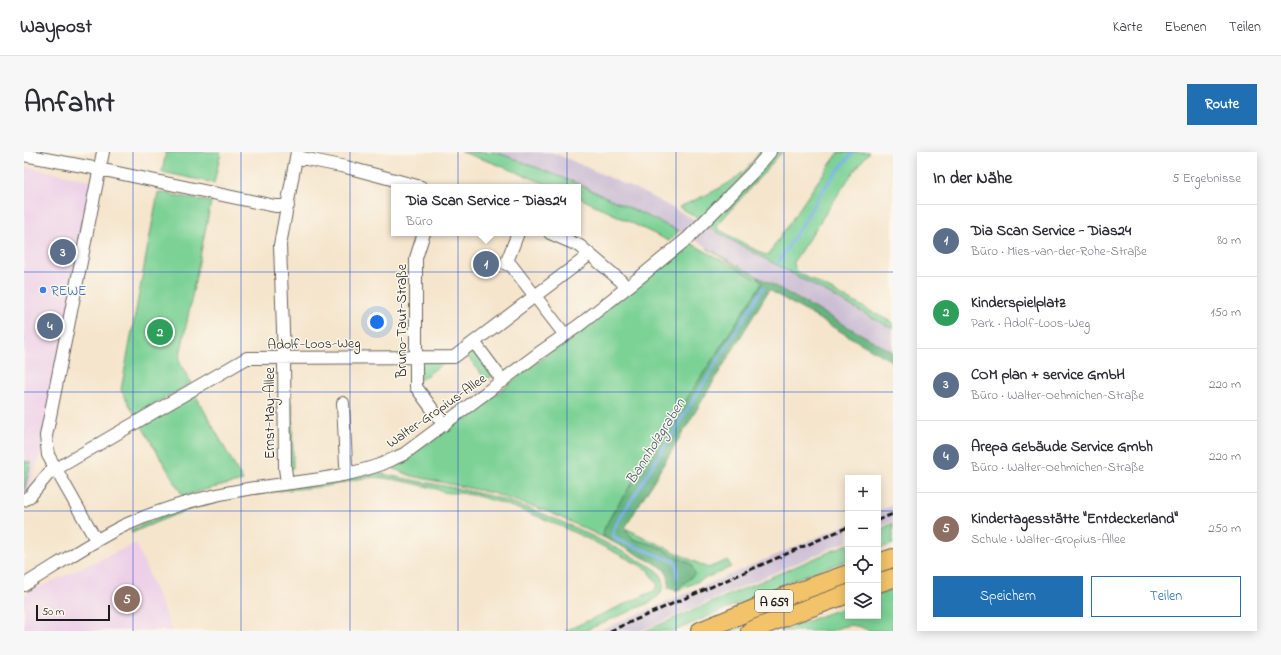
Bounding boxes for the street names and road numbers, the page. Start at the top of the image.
street label: Bruno-Taut-Straße [392,263,413,379]
street label: Adolf-Loos-Weg [267,333,361,357]
street label: Ernst-May-Allee [260,366,282,459]
street label: Walter-Gropius-Allee [382,368,492,454]
road number: A 659 [755,590,793,612]

